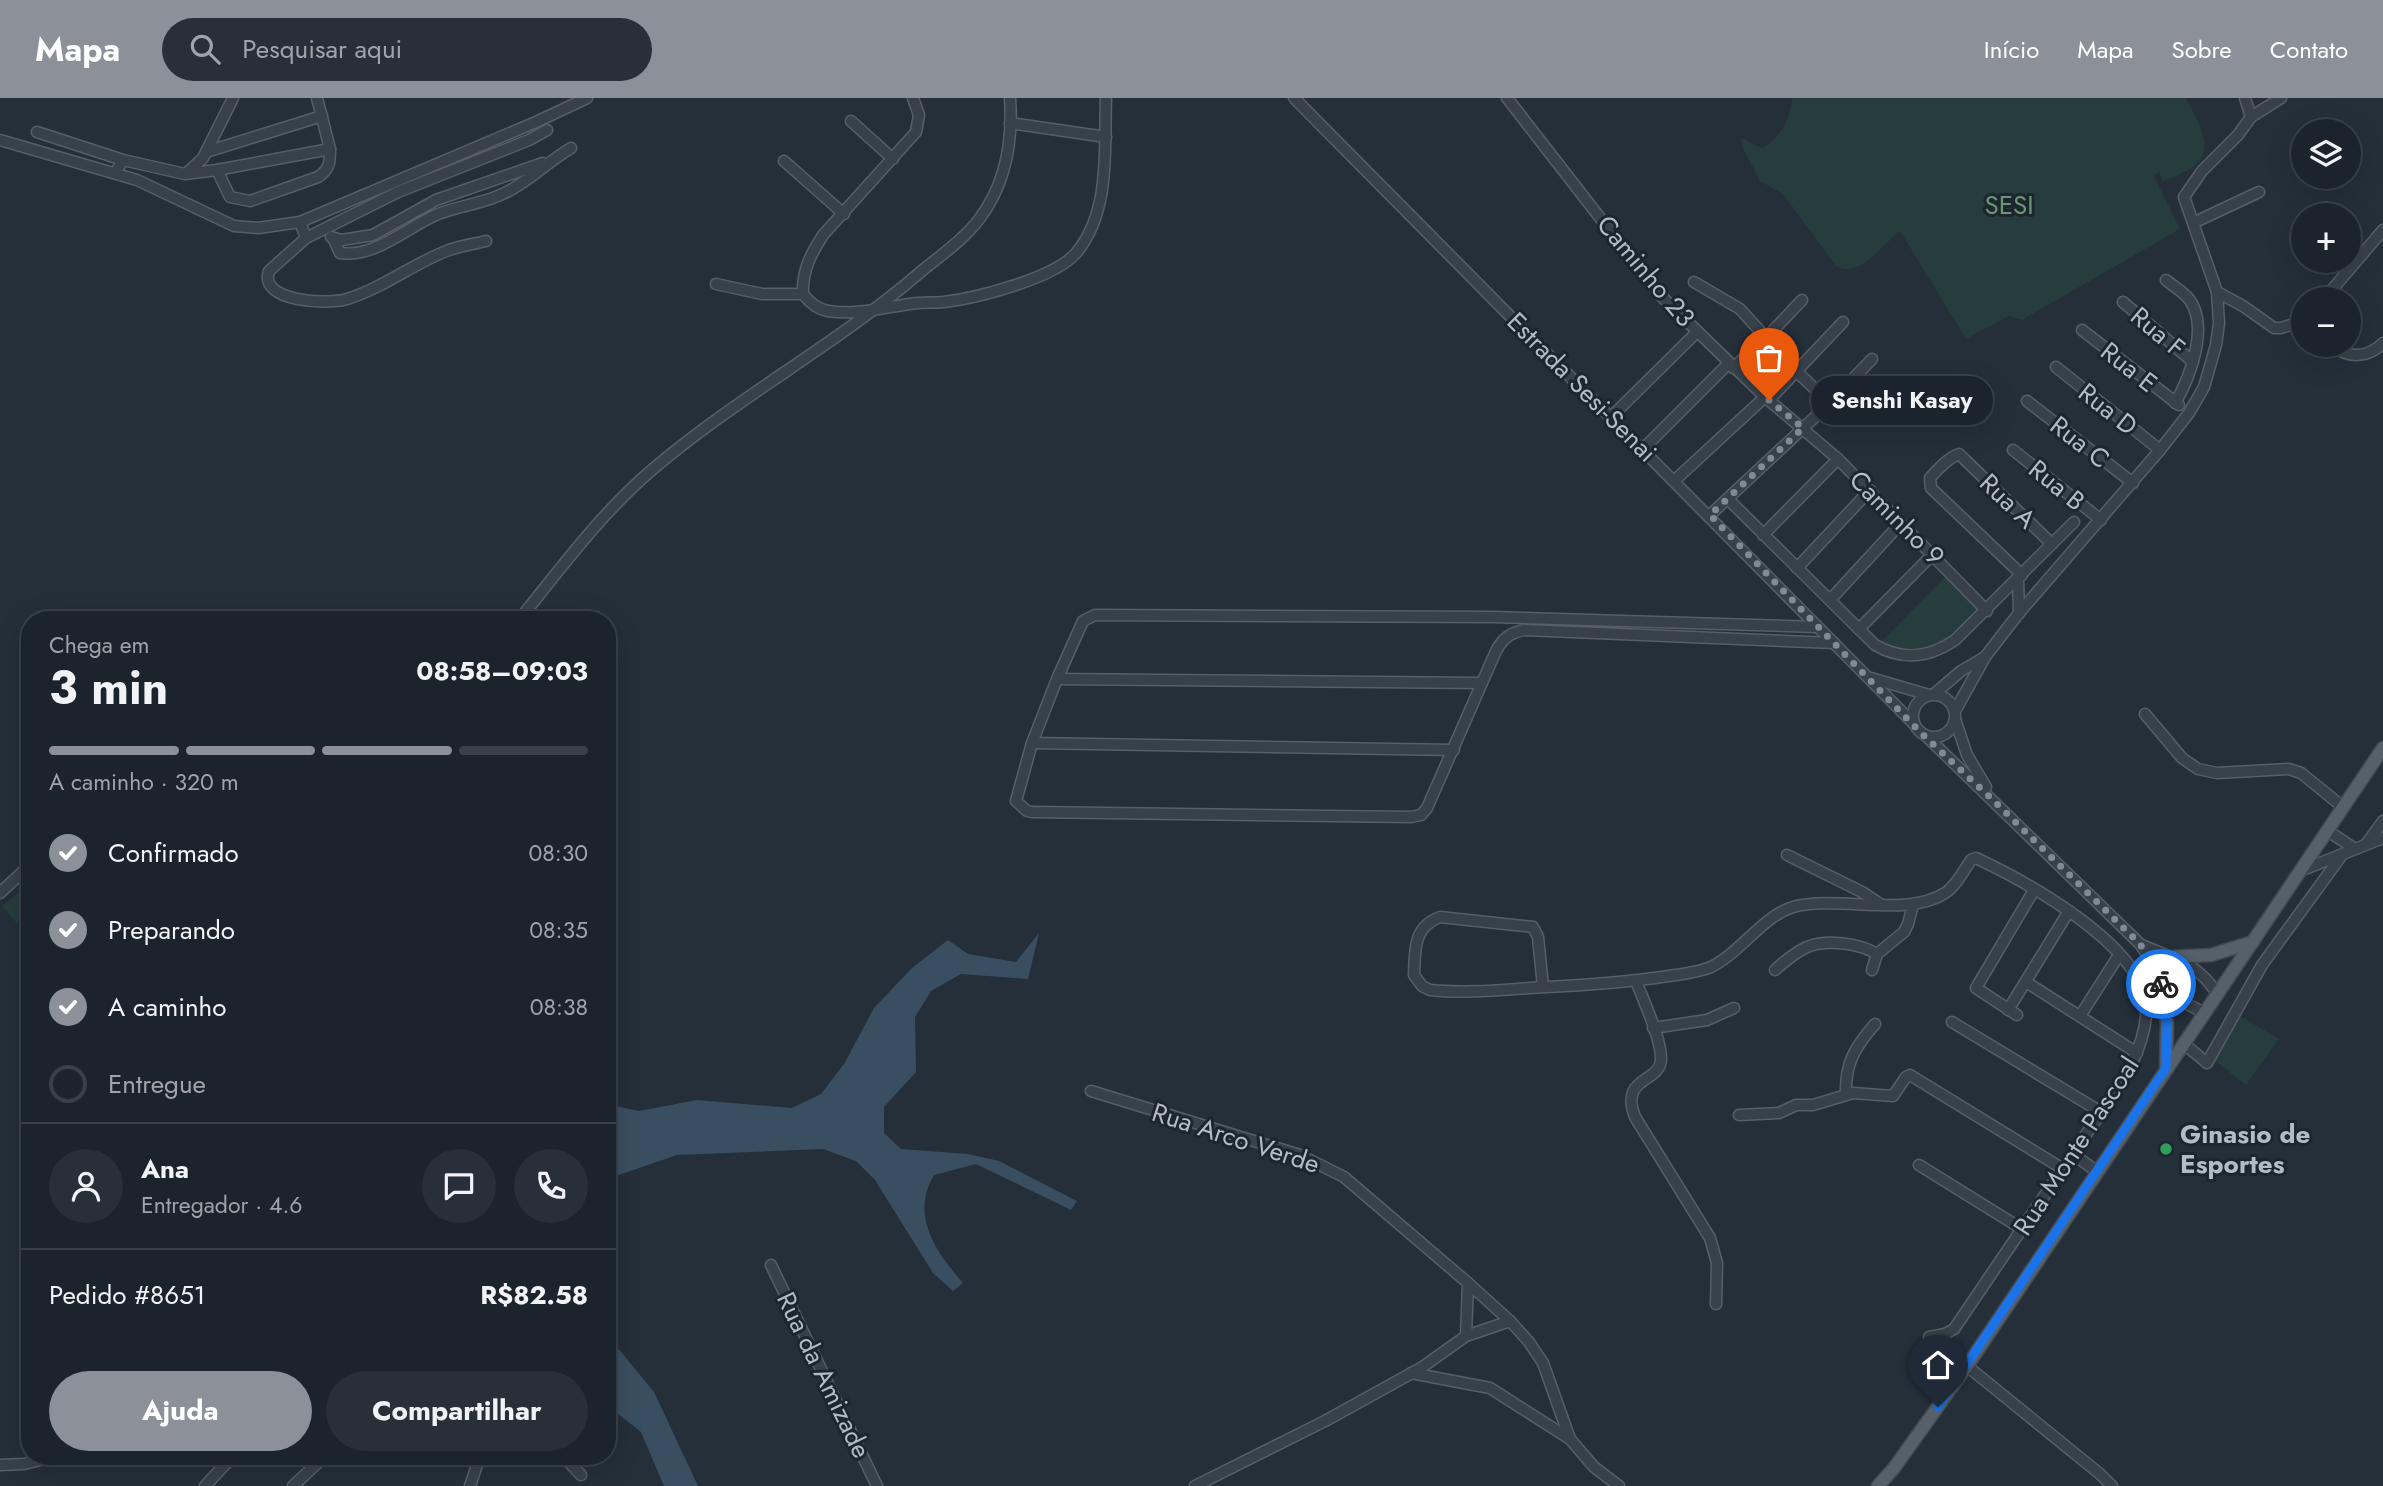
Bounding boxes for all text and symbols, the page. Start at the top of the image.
search box [162,18,652,81]
text: Mapa [35,26,120,73]
icon: search [186,30,224,68]
text: Pesquisar aqui [242,30,402,68]
text: Início [1984,32,2039,67]
text: Mapa [2077,32,2134,67]
text: Sobre [2172,32,2232,67]
text: Contato [2270,32,2348,67]
map controls [2291,119,2361,357]
button: layers [2291,119,2361,189]
park label: SESI [1984,186,2034,224]
button: + [2291,203,2361,273]
street label: Caminho 23 [1588,207,1704,335]
button: − [2291,287,2361,357]
street label: Rua F [2122,298,2194,366]
street label: Estrada Sesi-Senai [1498,303,1666,471]
pin [1739,328,1799,400]
street label: Rua E [2093,333,2165,401]
icon: bag [1750,339,1788,377]
street label: Rua D [2070,374,2146,444]
callout: Senshi Kasay [1811,376,1993,424]
text: Senshi Kasay [1832,383,1972,417]
street label: Rua C [2042,407,2118,477]
street label: Rua B [2021,450,2093,520]
street label: Caminho 9 [1841,462,1953,574]
street label: Rua A [1971,465,2045,538]
text: Chega em [49,628,150,662]
text: 08:58–09:03 [416,652,588,690]
text: 3 min [49,655,168,721]
text: A caminho · 320 m [49,765,239,799]
icon: check [49,834,87,872]
text: Confirmado [108,834,239,872]
text: 08:30 [528,836,588,870]
icon: check [49,911,87,949]
text: Preparando [108,911,235,949]
text: 08:35 [529,913,588,947]
courier [2126,949,2196,1019]
icon: bike [2142,965,2180,1003]
icon: check [49,988,87,1026]
text: A caminho [108,988,226,1026]
text: 08:38 [530,990,588,1024]
street label: Rua Monte Pascoal [2004,1049,2148,1243]
text: Entregue [108,1065,206,1103]
street label: Rua Arco Verde [1147,1093,1325,1183]
place label: Ginasio de Esportes [2180,1115,2311,1183]
marker: Ginasio de Esportes [2158,1141,2174,1157]
button: person [49,1149,123,1223]
button: chat [422,1149,496,1223]
button: phone [514,1149,588,1223]
text: Ana [141,1150,189,1188]
text: Entregador · 4.6 [141,1188,303,1222]
text: Pedido #8651 [49,1276,206,1314]
text: R$82.58 [480,1276,588,1314]
street label: Rua da Amizade [767,1286,881,1464]
pin [1908,1335,1968,1407]
icon: home [1919,1346,1957,1384]
button: Ajuda [49,1371,312,1451]
button: Compartilhar [326,1371,588,1451]

